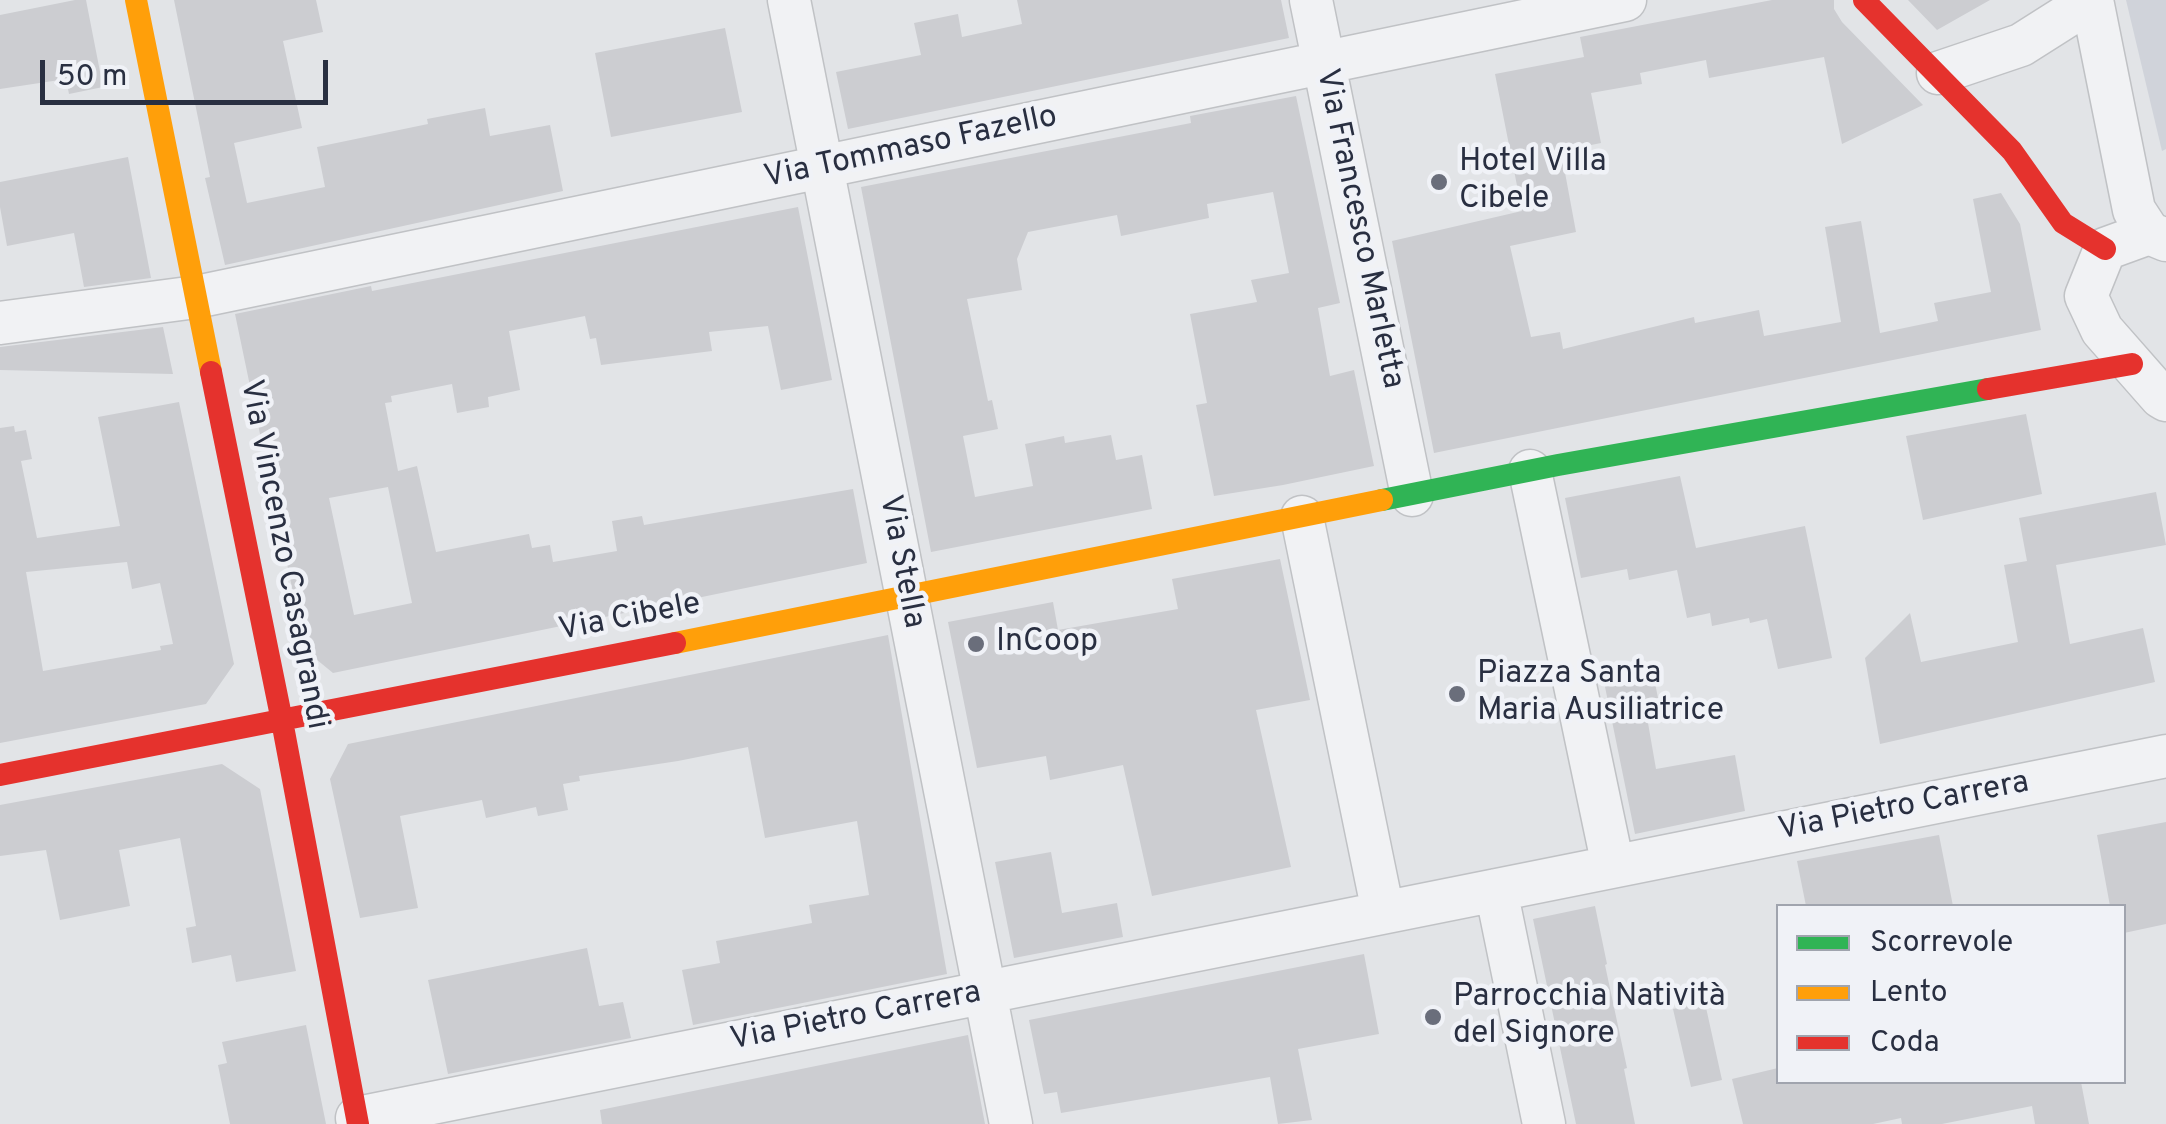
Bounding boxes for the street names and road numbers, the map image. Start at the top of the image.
street label: Via Francesco Marletta [1305,66,1411,392]
street label: Via Tommaso Fazello [761,99,1061,199]
street label: Via Vincenzo Casagrandi [229,377,335,733]
street label: Via Stella [868,492,932,632]
street label: Via Cibele [556,586,704,652]
street label: Via Pietro Carrera [1775,765,2033,851]
street label: Via Pietro Carrera [727,975,985,1061]

